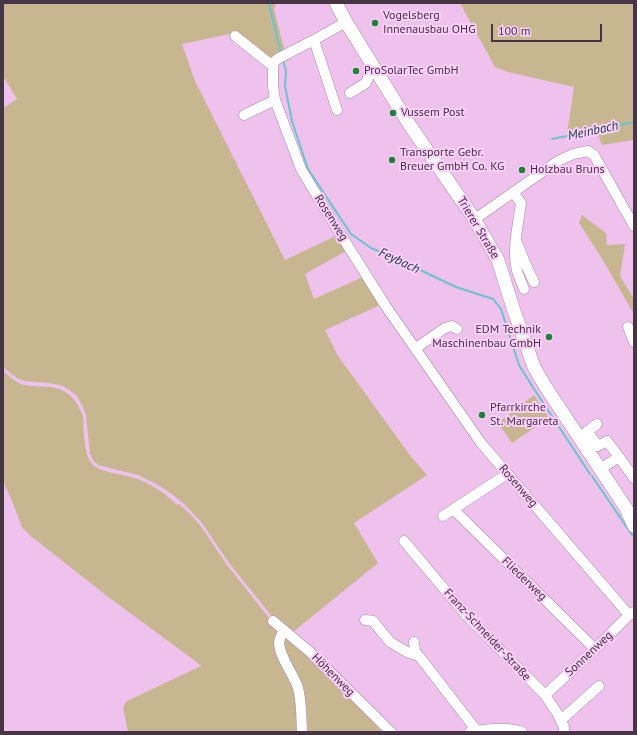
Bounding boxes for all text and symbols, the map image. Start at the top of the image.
place label: Vogelsberg Innenausbau OHG [383,9,475,37]
scale bar [493,16,604,42]
marker: Vogelsberg Innenausbau OHG [370,18,380,28]
text: 100 m [498,23,531,38]
place label: ProSolarTec GmbH [364,64,458,78]
marker: ProSolarTec GmbH [351,66,361,76]
place label: Vussem Post [401,106,465,120]
marker: Vussem Post [388,108,398,118]
water label: Meinbach [566,118,620,144]
place label: Transporte Gebr. Breuer GmbH Co. KG [400,146,504,174]
marker: Transporte Gebr. Breuer GmbH Co. KG [387,155,397,165]
place label: Holzbau Bruns [530,163,605,177]
marker: Holzbau Bruns [517,165,527,175]
street label: Rosenweg [311,192,351,244]
street label: Trierer Straße [454,194,502,262]
water label: Feybach [376,245,422,277]
place label: EDM Technik Maschinenbau GmbH [432,323,541,351]
marker: EDM Technik Maschinenbau GmbH [544,332,554,342]
place label: Pfarrkirche St. Margareta [490,401,559,429]
marker: Pfarrkirche St. Margareta [477,410,487,420]
street label: Rosenweg [496,462,540,510]
street label: Fliederweg [499,554,549,604]
street label: Franz-Schneider-Straße [441,586,533,684]
street label: Sonnenweg [562,628,616,680]
street label: Höhenweg [309,651,357,699]

